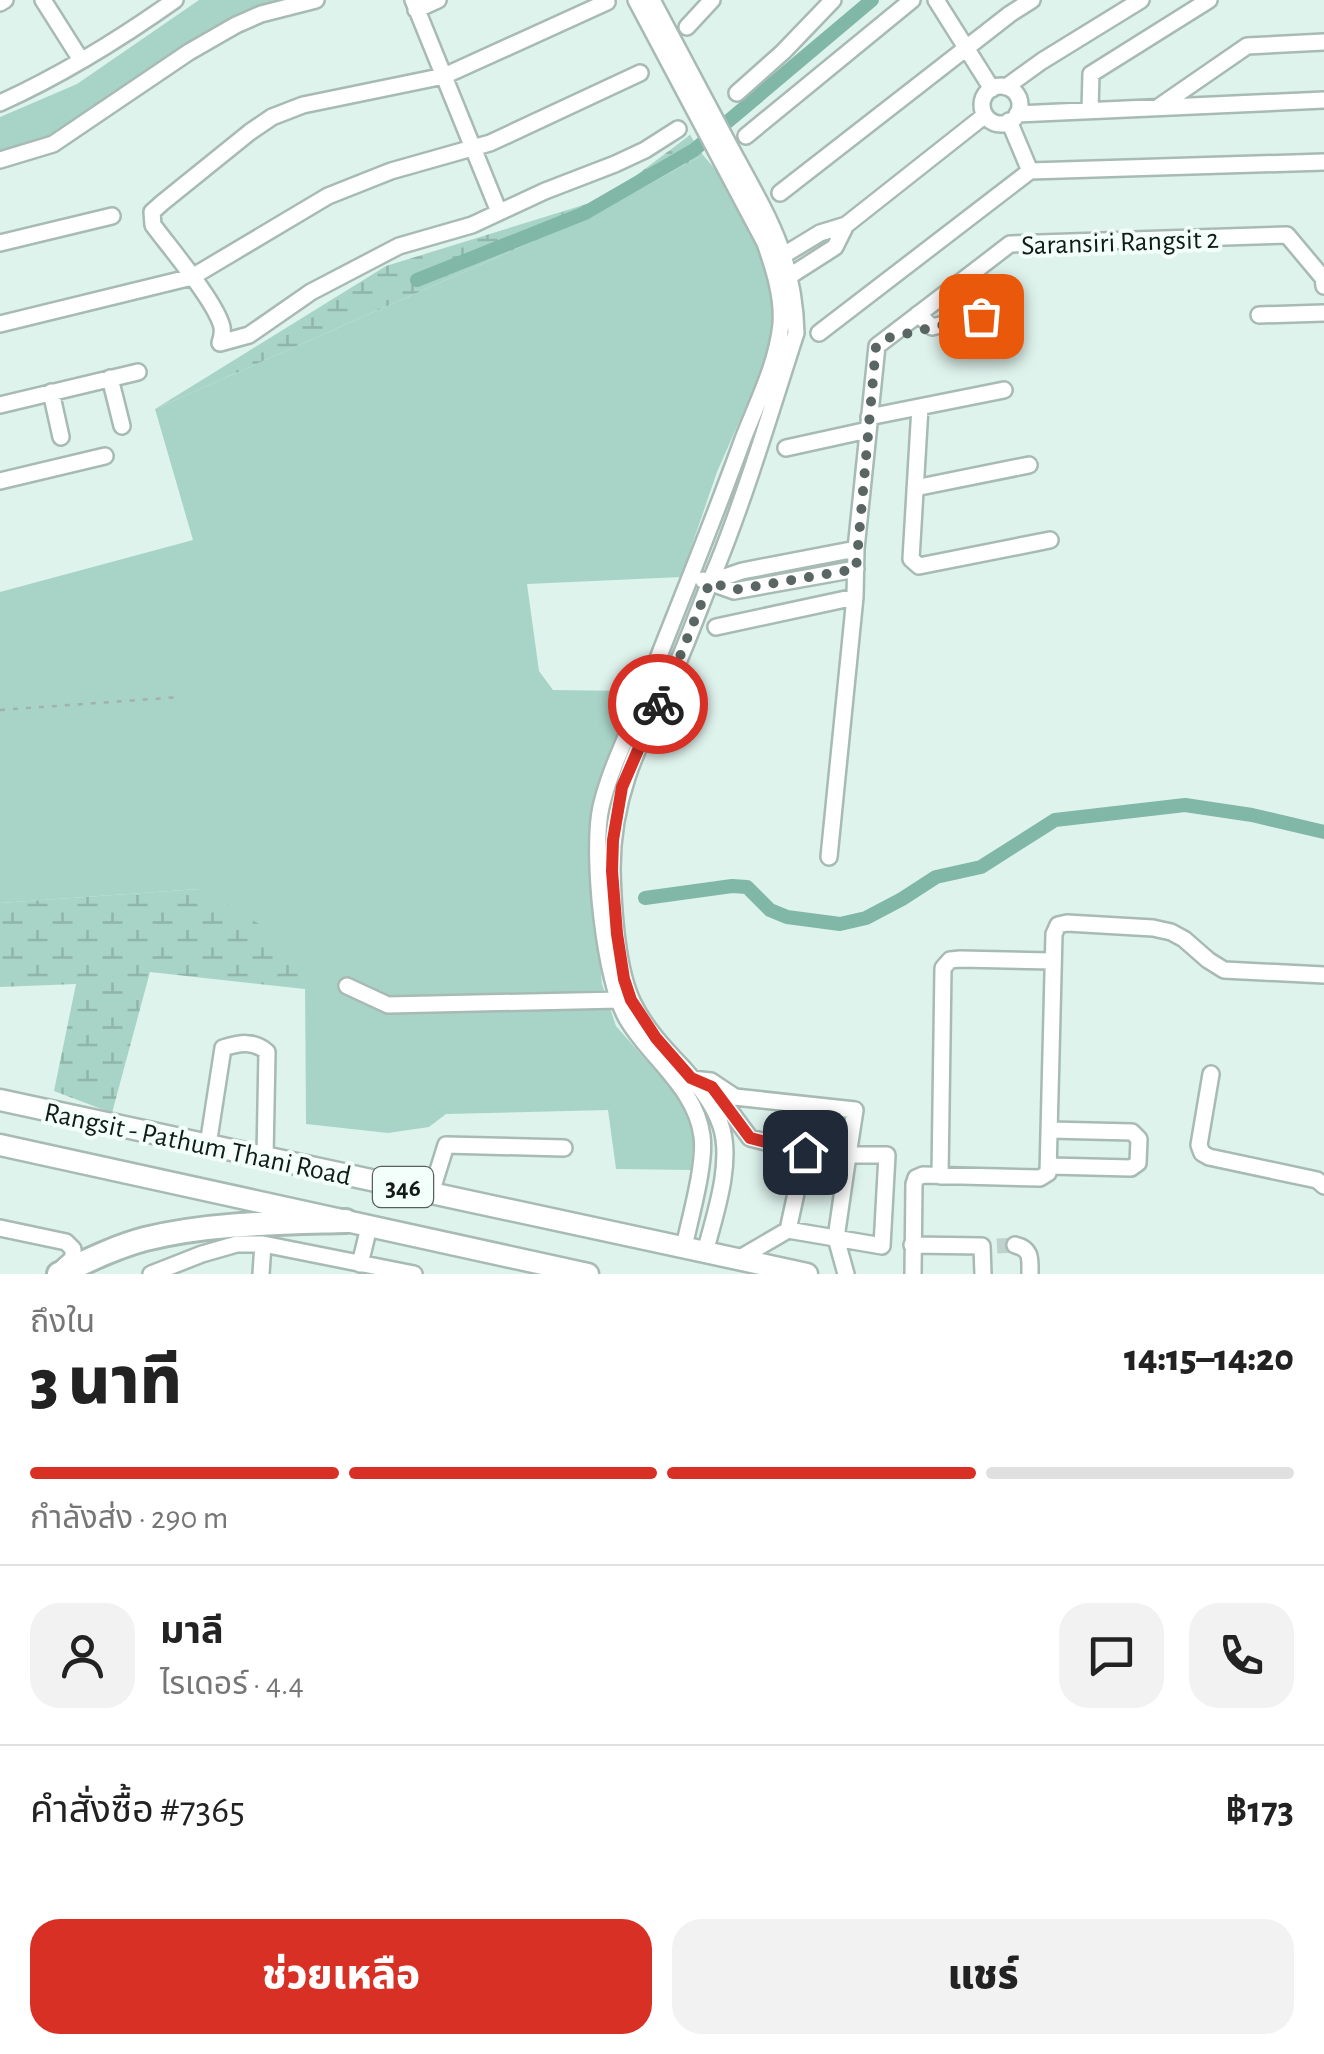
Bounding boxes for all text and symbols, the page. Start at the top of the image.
street label: Saransiri Rangsit 2 [1021,226,1219,260]
pin [939,274,1024,359]
icon: bag [954,289,1009,344]
courier [608,654,708,754]
icon: bike [631,677,686,732]
street label: Rangsit - Pathum Thani Road [42,1099,354,1191]
pin [763,1110,848,1195]
icon: home [778,1125,833,1180]
road number: 346 [373,1167,433,1207]
text: ถึงใน [30,1306,95,1338]
text: 14:15–14:20 [1124,1340,1294,1378]
text: 3 นาที [30,1351,182,1416]
text: กำลังส่ง · 290 m [30,1502,228,1534]
button: person [30,1603,135,1708]
button: chat [1059,1603,1164,1708]
button: phone [1189,1603,1294,1708]
text: มาลี [160,1613,224,1651]
text: ไรเดอร์ · 4.4 [160,1668,304,1700]
text: คำสั่งซื้อ #7365 [30,1792,245,1830]
text: ฿173 [1225,1792,1294,1830]
button: ช่วยเหลือ [30,1919,652,2034]
button: แชร์ [672,1919,1294,2034]

